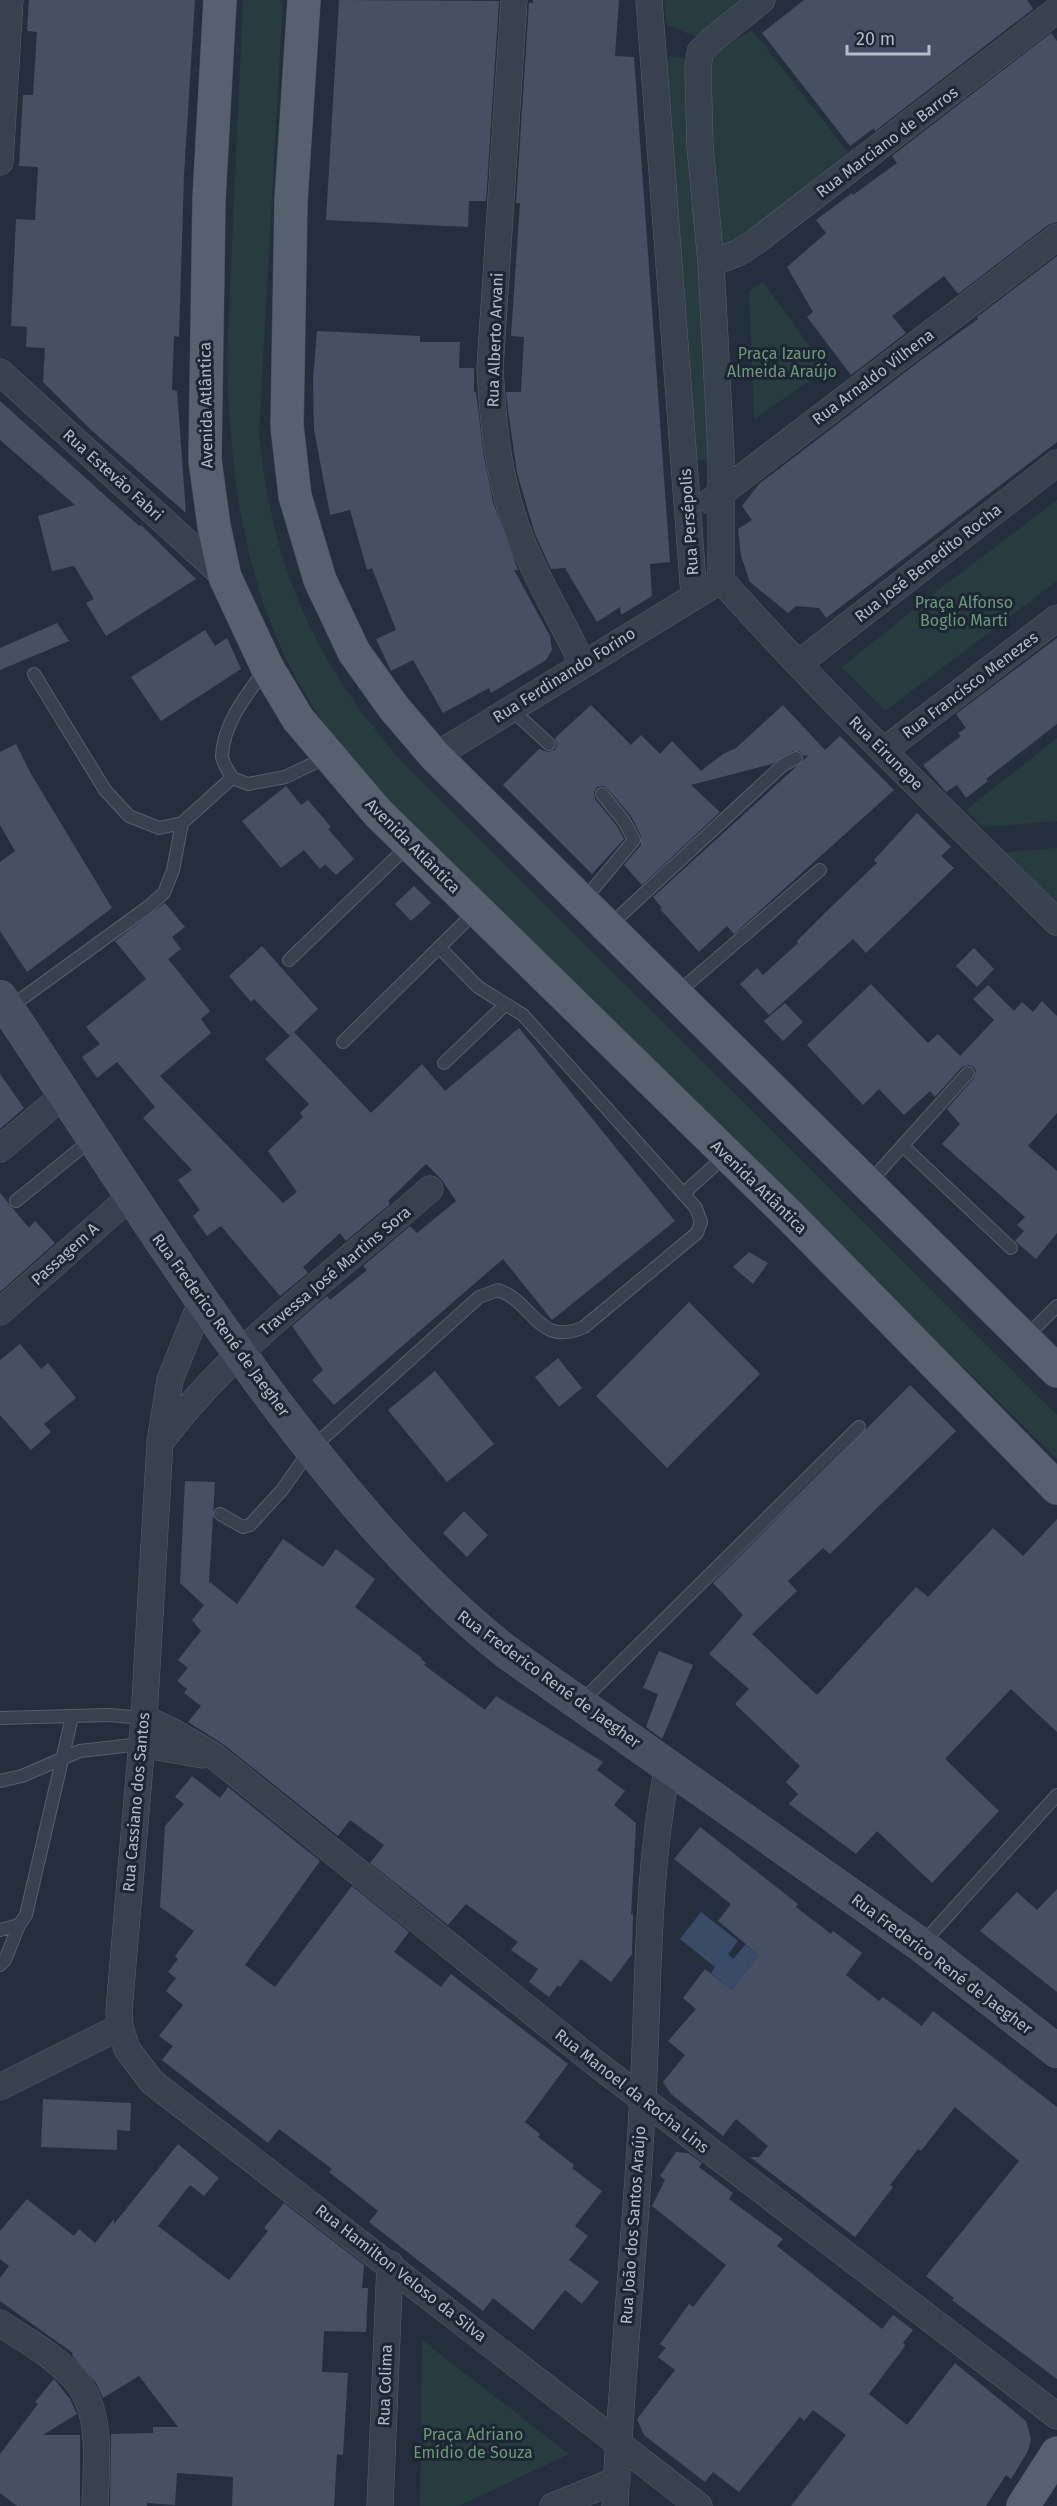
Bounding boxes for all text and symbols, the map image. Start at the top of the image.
scale bar [847,18,930,56]
text: 20 m [856,28,895,50]
street label: Rua Marciano de Barros [812,83,962,201]
street label: Rua Alberto Arvani [483,272,507,408]
street label: Rua Arnaldo Vilhena [808,325,938,429]
street label: Avenida Atlântica [195,342,217,468]
park label: Praça Izauro Almeida Araújo [727,344,837,381]
street label: Rua Estevão Fabri [59,425,167,525]
street label: Rua Persépolis [676,468,702,576]
street label: Rua José Benedito Rocha [851,500,1005,626]
park label: Praça Alfonso Boglio Marti [915,593,1013,630]
street label: Rua Ferdinando Forino [489,623,639,727]
street label: Rua Francisco Menezes [898,628,1042,742]
street label: Rua Eirunepe [845,712,927,794]
street label: Avenida Atlântica [362,795,464,897]
street label: Avenida Atlântica [707,1136,811,1238]
street label: Travessa José Martins Sora [255,1202,415,1340]
street label: Passagem A [27,1218,103,1289]
street label: Rua Frederico René de Jaegher [148,1230,294,1421]
street label: Rua Frederico René de Jaegher [454,1606,645,1752]
street label: Rua Cassiano dos Santos [119,1711,153,1893]
street label: Rua Frederico René de Jaegher [848,1890,1037,2039]
street label: Rua Manoel da Rocha Lins [551,2025,713,2157]
street label: Rua João dos Santos Araújo [617,2125,649,2325]
street label: Rua Hamilton Veloso da Silva [312,2200,490,2346]
street label: Rua Colima [374,2344,396,2426]
park label: Praça Adriano Emídio de Souza [413,2425,533,2462]

